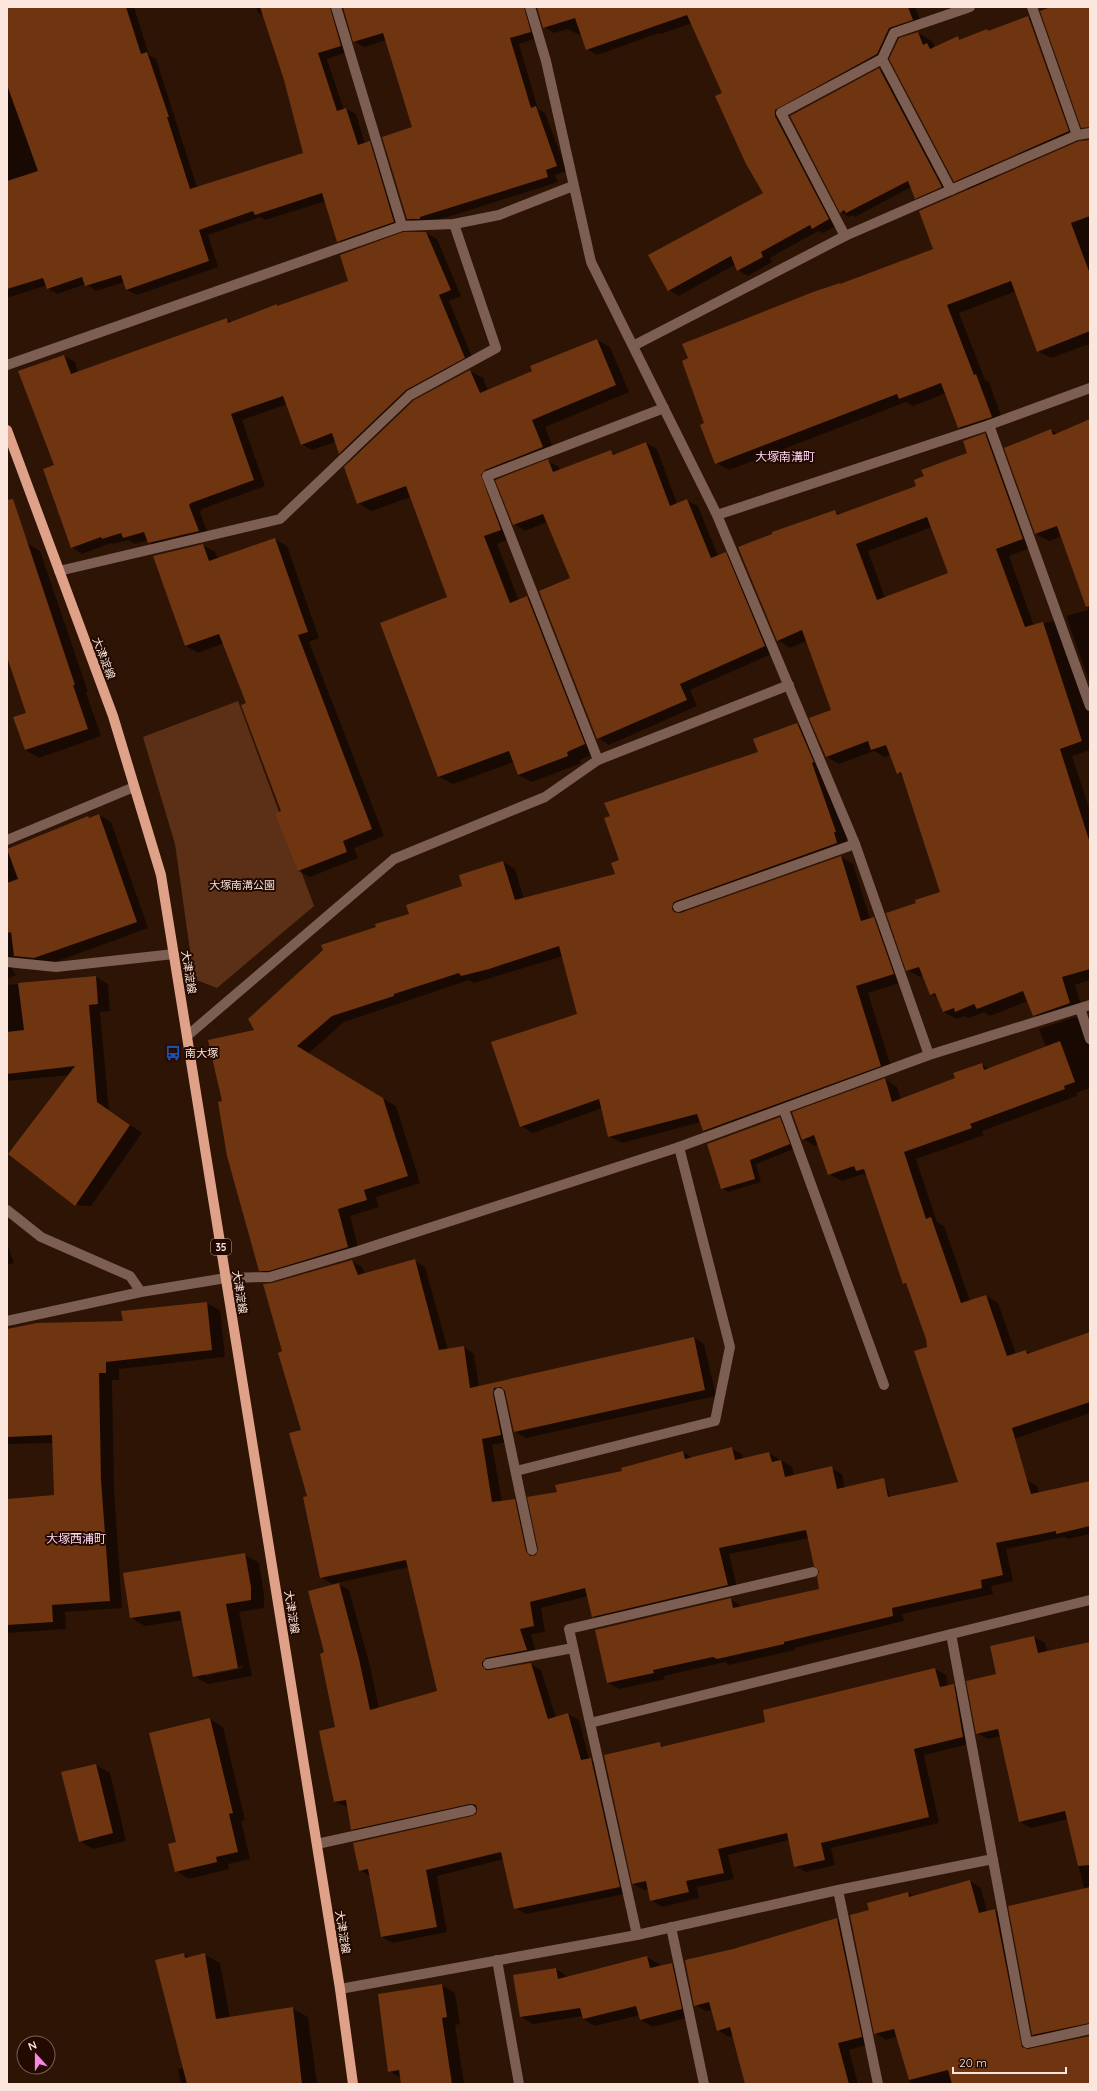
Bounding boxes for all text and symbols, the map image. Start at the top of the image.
district label: 大塚南溝町 [755,449,815,464]
street label: 大津淀線 [90,635,118,681]
park label: 大塚南溝公園 [209,878,275,892]
street label: 大津淀線 [179,949,199,995]
bus stop icon: 南大塚 [164,1044,182,1062]
place label: 南大塚 [185,1046,218,1060]
road number: 35 [211,1239,231,1255]
street label: 大津淀線 [230,1269,250,1315]
district label: 大塚西浦町 [46,1531,106,1546]
street label: 大津淀線 [282,1589,302,1635]
street label: 大津淀線 [333,1909,353,1955]
north arrow [16,2035,56,2075]
text: N [26,2038,39,2054]
scale bar [953,2049,1066,2075]
text: 20 m [959,2055,987,2070]

